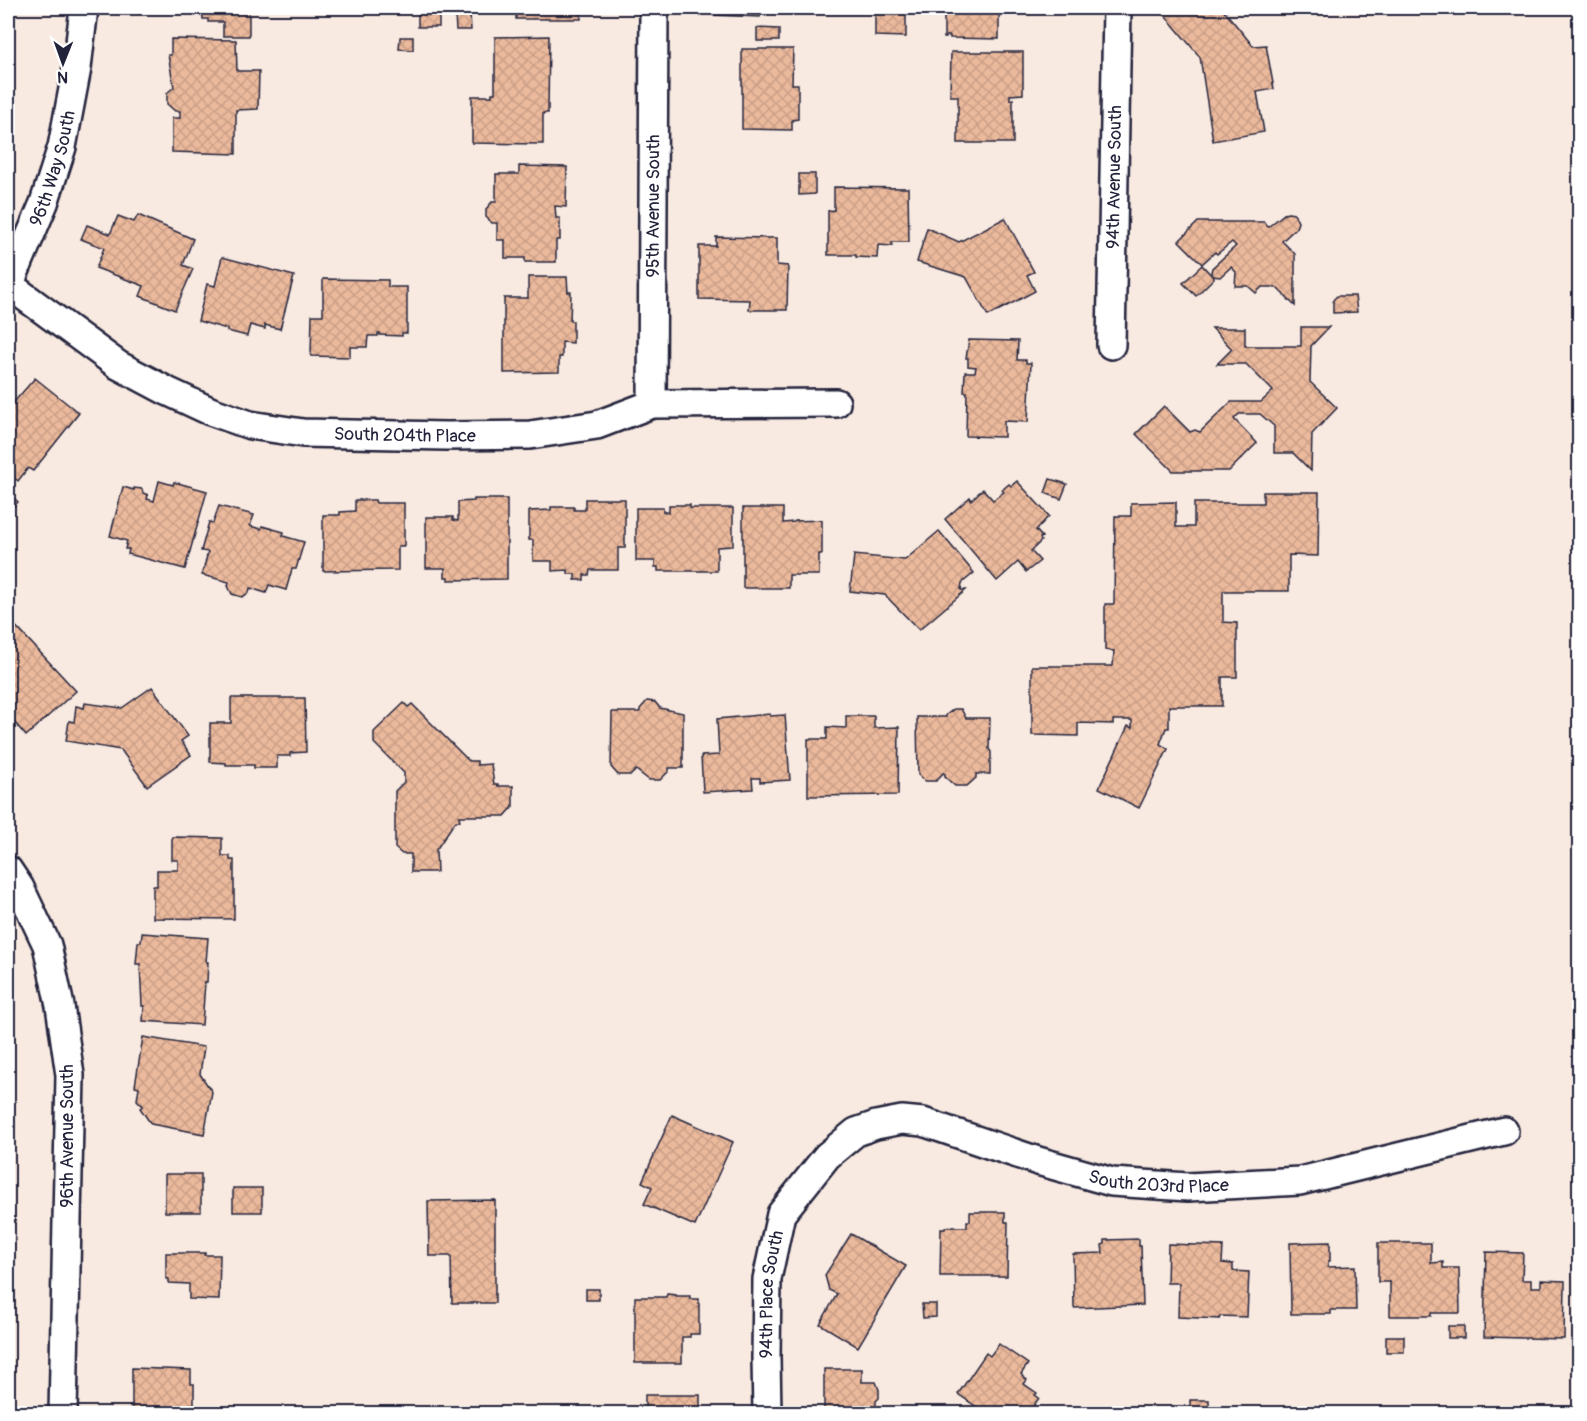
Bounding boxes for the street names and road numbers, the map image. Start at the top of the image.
street label: 94th Avenue South [1102,105,1127,249]
street label: 96th Way South [24,109,81,230]
street label: 95th Avenue South [642,134,665,278]
street label: South 204th Place [334,423,476,448]
street label: 96th Avenue South [56,1064,79,1208]
street label: South 203rd Place [1086,1165,1230,1199]
street label: 94th Place South [755,1228,789,1359]

